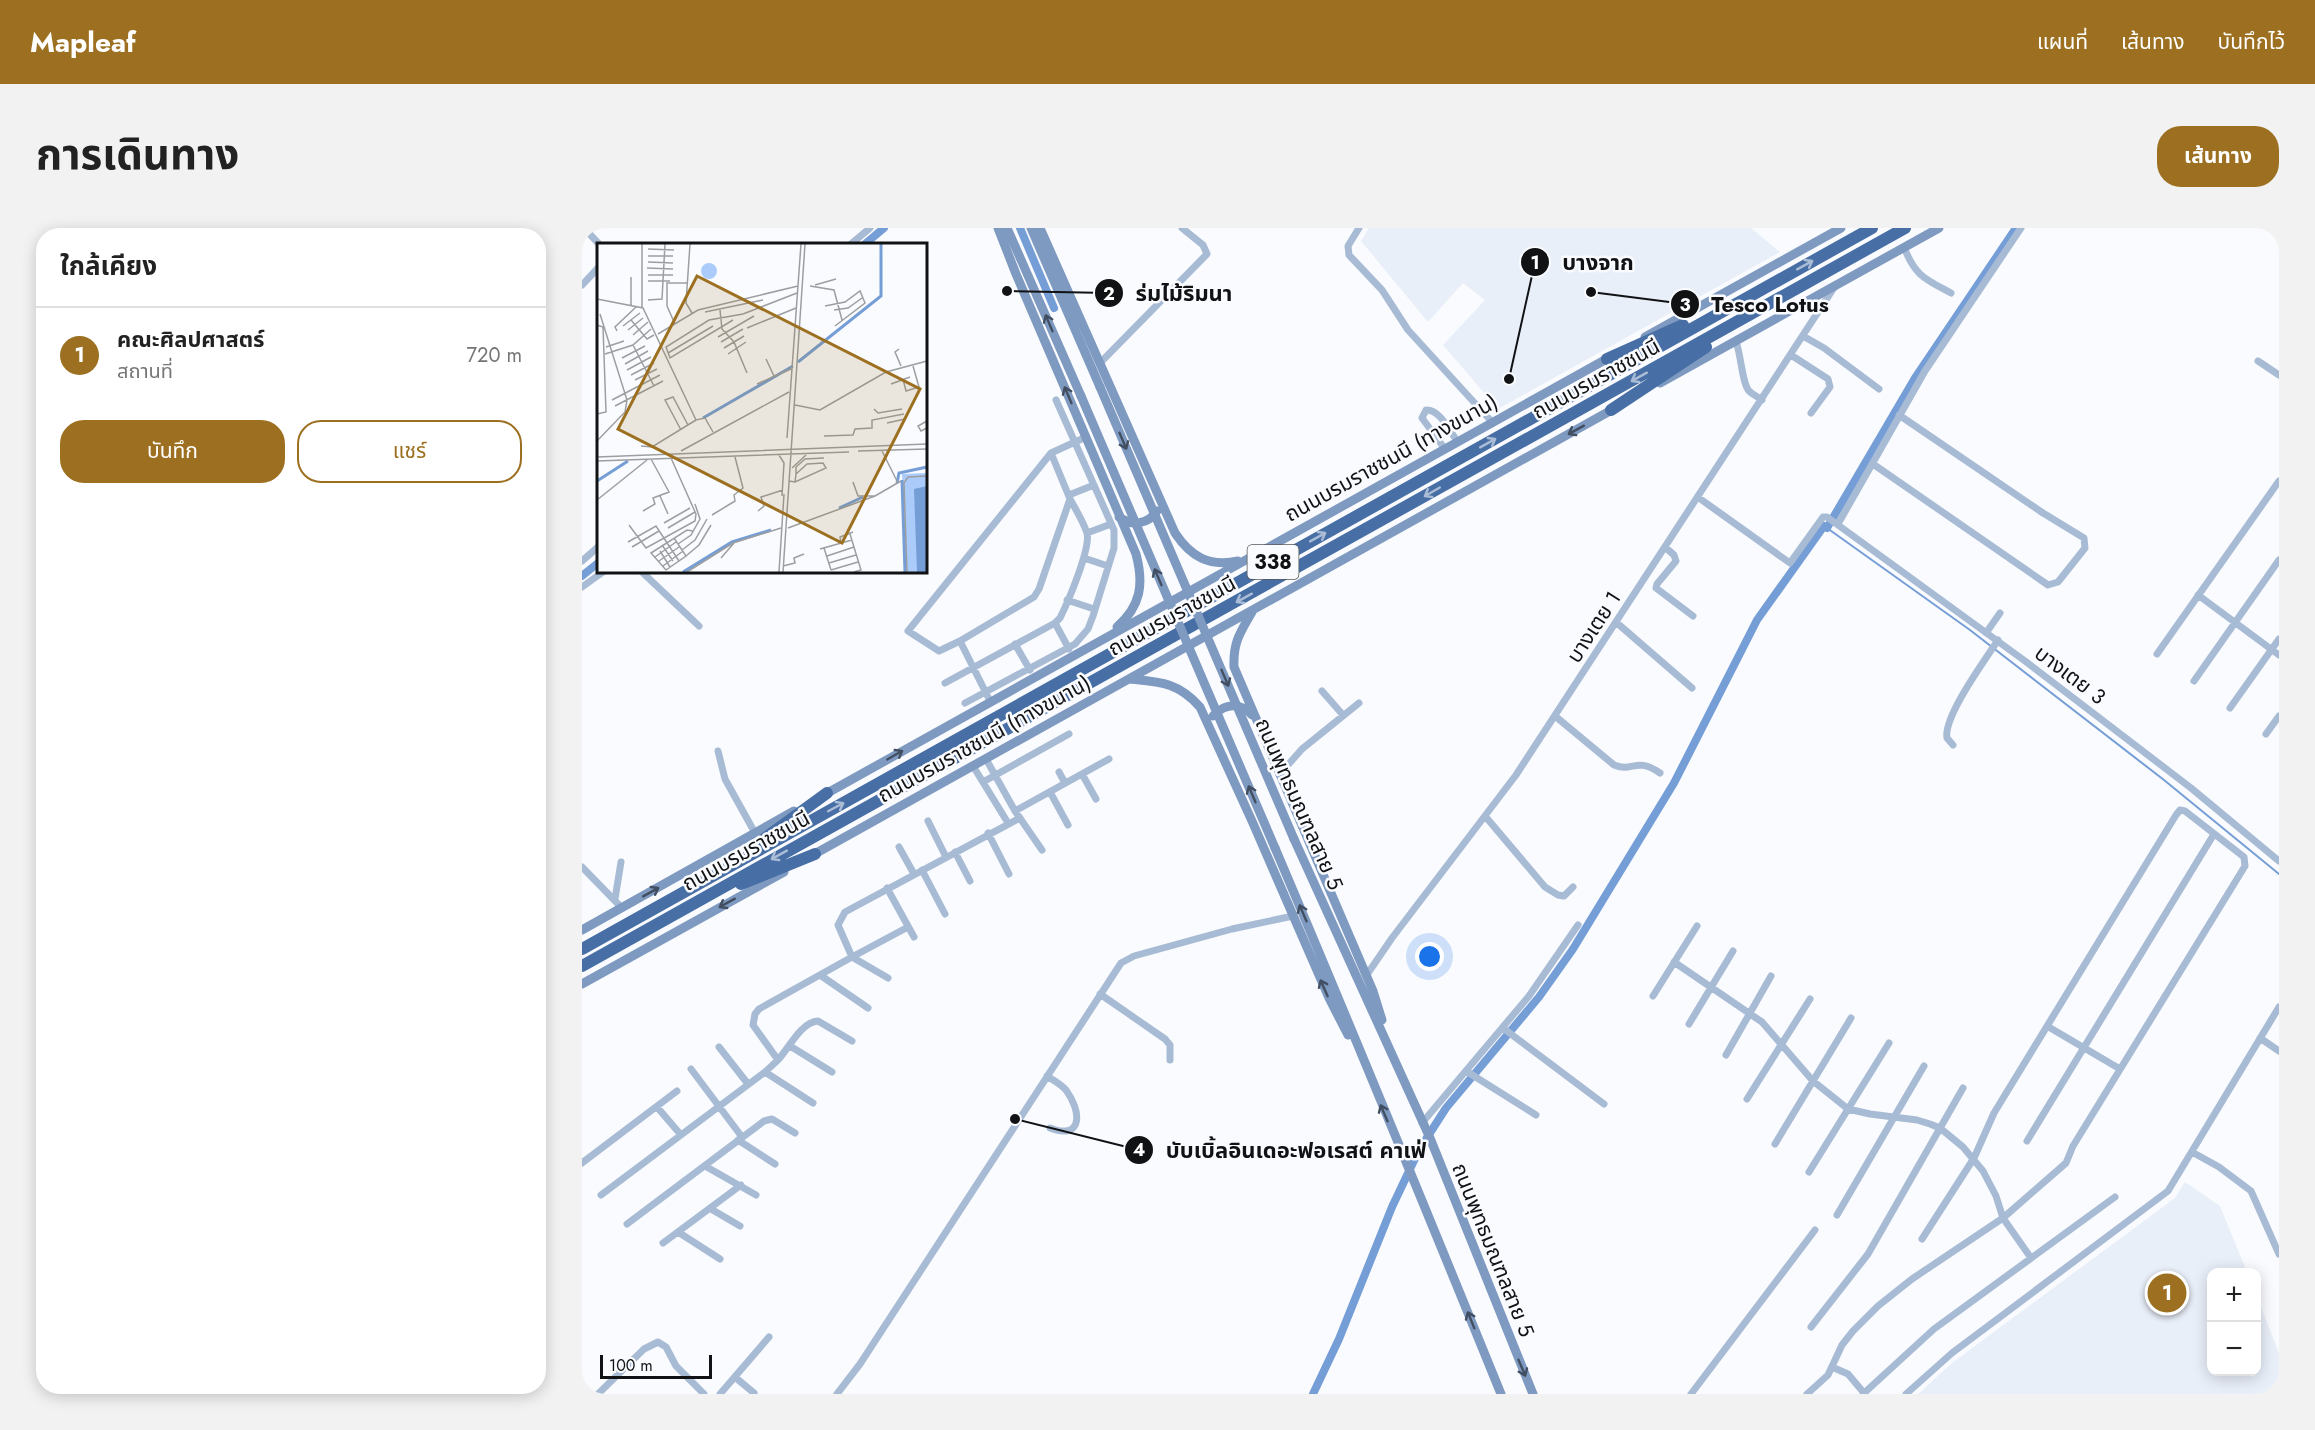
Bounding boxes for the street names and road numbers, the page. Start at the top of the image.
street label: ถนนบรมราชชนนี [1527,331,1665,427]
street label: ถนนบรมราชชนนี (ทางขนาน) [1279,387,1503,529]
road number: 338 [1248,545,1298,579]
street label: ถนนบรมราชชนนี [1103,568,1241,664]
street label: บางเตย 1 [1560,585,1628,669]
street label: บางเตย 3 [2028,638,2112,712]
street label: ถนนบรมราชชนนี (ทางขนาน) [872,668,1096,810]
street label: ถนนพุทธมณฑลสาย 5 [1248,713,1350,895]
street label: ถนนบรมราชชนนี [677,803,815,899]
street label: ถนนพุทธมณฑลสาย 5 [1444,1158,1542,1342]

